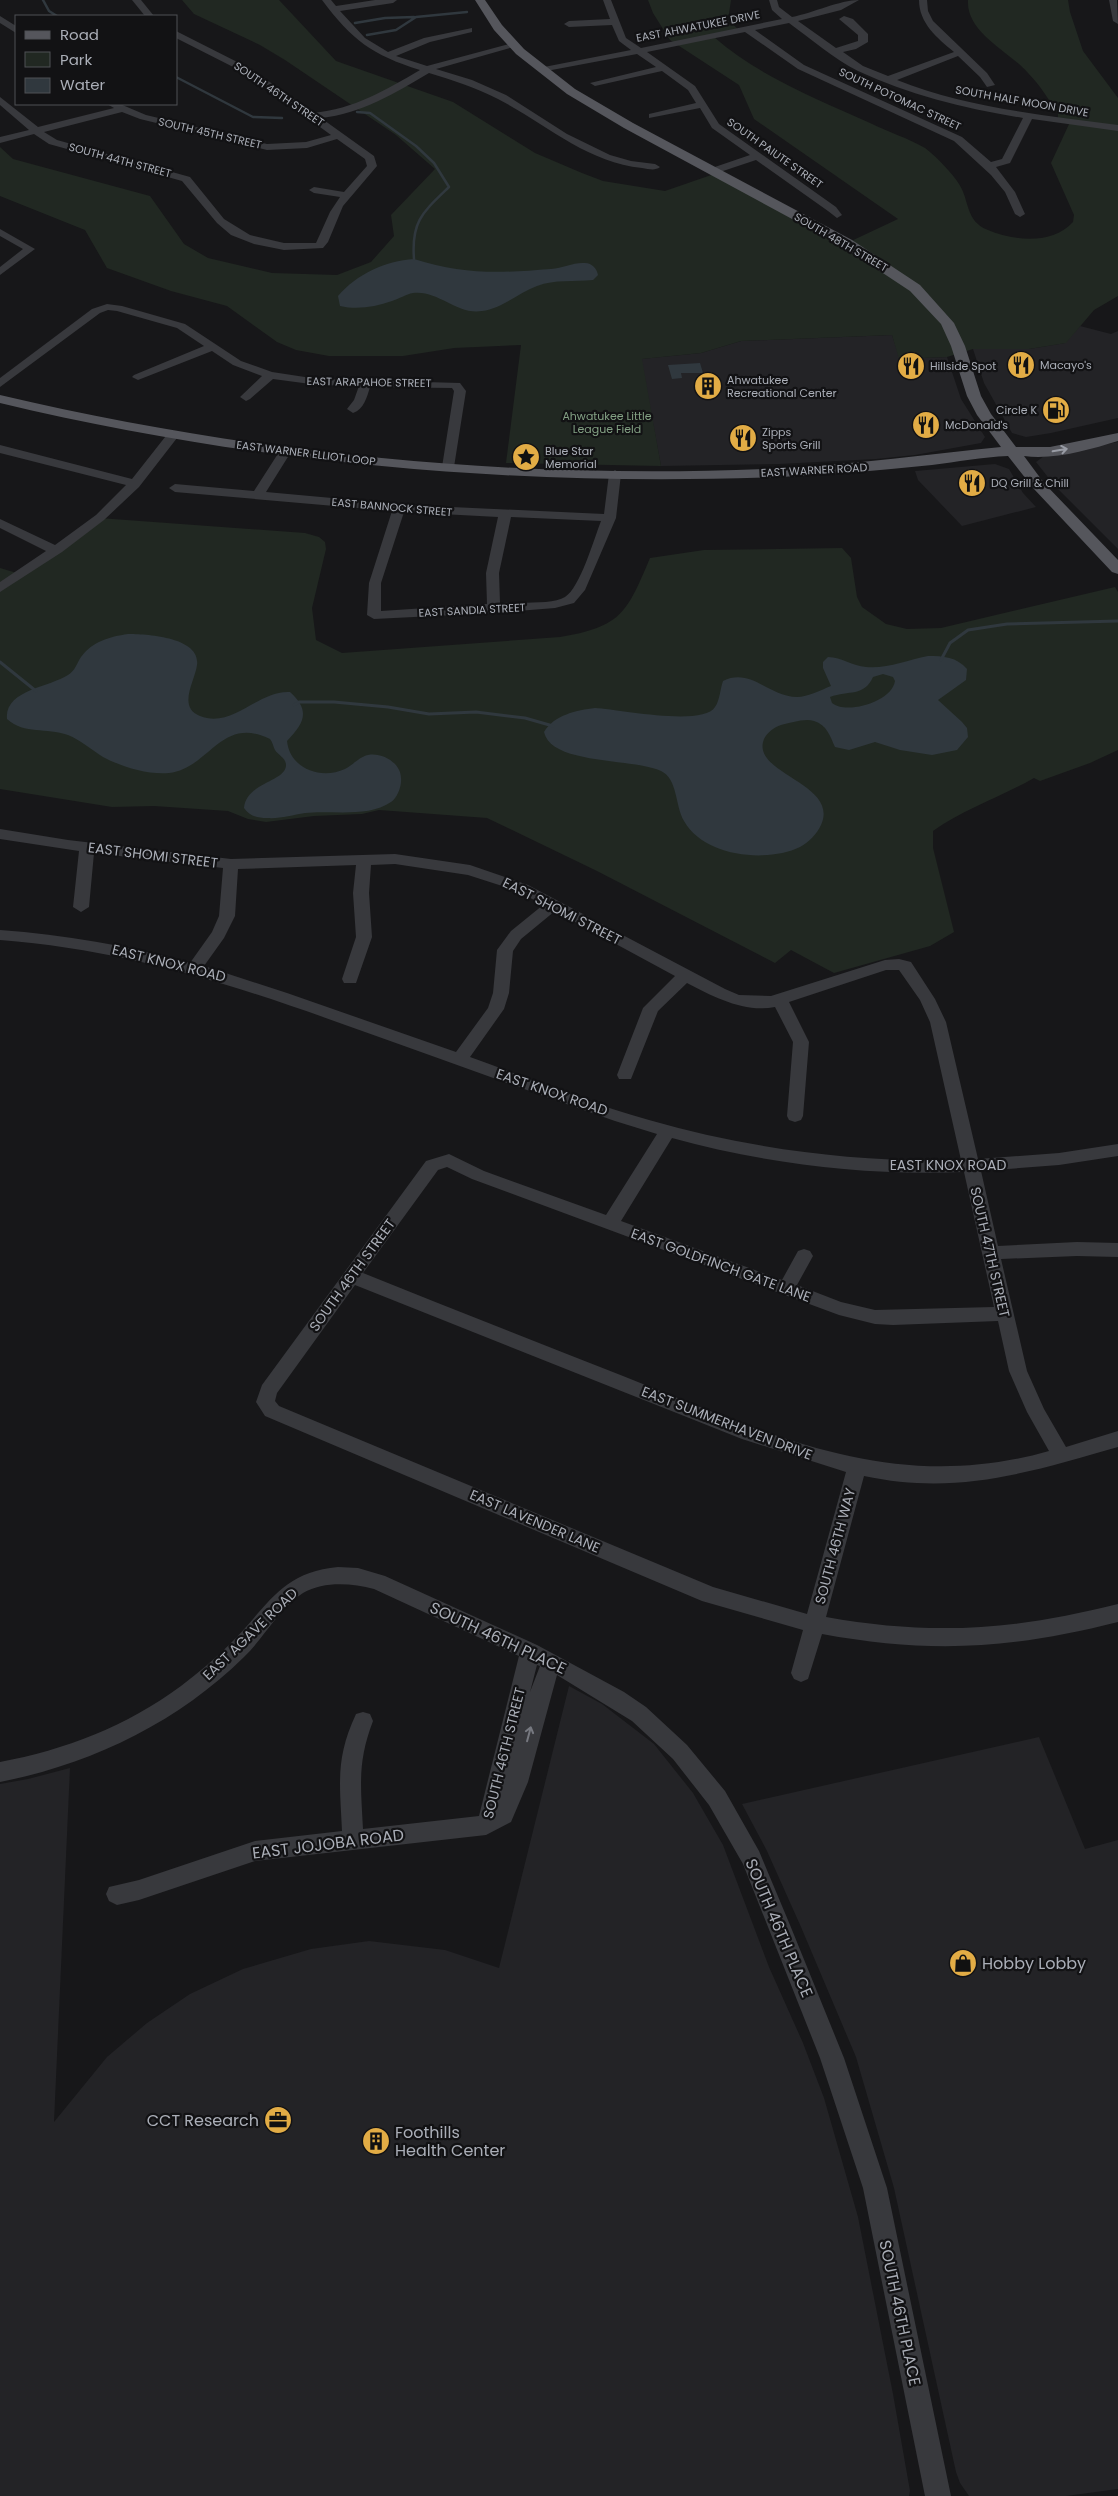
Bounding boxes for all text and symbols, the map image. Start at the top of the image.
street label: EAST AHWATUKEE DRIVE [635,6,761,46]
legend [15,15,178,105]
text: Road [60,24,99,45]
text: Park [60,49,92,70]
street label: SOUTH 46TH STREET [231,58,327,130]
street label: SOUTH POTOMAC STREET [836,64,964,134]
text: Water [60,74,106,95]
street label: SOUTH HALF MOON DRIVE [954,81,1090,121]
street label: SOUTH 45TH STREET [157,113,263,153]
street label: SOUTH PAIUTE STREET [724,114,826,192]
street label: SOUTH 44TH STREET [67,139,173,181]
street label: SOUTH 48TH STREET [791,209,891,275]
restaurant icon: Macayo's [1006,350,1036,380]
restaurant icon: Hillside Spot [896,351,926,381]
place label: Macayo's [1040,357,1092,373]
place label: Hillside Spot [930,358,996,374]
building icon: Ahwatukee Recreational Center [693,371,723,401]
place label: Ahwatukee Recreational Center [727,372,837,401]
street label: EAST ARAPAHOE STREET [306,373,432,391]
fuel station icon: Circle K [1041,395,1071,425]
place label: Circle K [996,402,1037,418]
park label: Ahwatukee Little League Field [562,408,652,437]
restaurant icon: McDonald's [911,410,941,440]
place label: McDonald's [945,417,1008,433]
restaurant icon: Zipps Sports Grill [728,423,758,453]
place label: Zipps Sports Grill [762,424,821,453]
street label: EAST WARNER ELLIOT LOOP [236,437,376,469]
place icon: Blue Star Memorial [511,442,541,472]
place label: Blue Star Memorial [545,443,597,472]
one-way arrow [1051,444,1067,454]
street label: EAST WARNER ROAD [760,459,868,481]
restaurant icon: DQ Grill & Chill [957,468,987,498]
place label: DQ Grill & Chill [991,475,1069,491]
street label: EAST BANNOCK STREET [331,494,453,520]
street label: EAST SANDIA STREET [418,599,526,621]
street label: EAST SHOMI STREET [87,837,219,873]
street label: EAST SHOMI STREET [499,872,625,950]
street label: EAST KNOX ROAD [110,939,228,987]
street label: EAST KNOX ROAD [494,1064,611,1120]
street label: EAST KNOX ROAD [890,1155,1006,1175]
street label: SOUTH 47TH STREET [965,1185,1015,1320]
street label: SOUTH 46TH STREET [304,1214,400,1335]
street label: EAST GOLDFINCH GATE LANE [628,1223,814,1307]
street label: EAST SUMMERHAVEN DRIVE [639,1381,815,1465]
street label: EAST LAVENDER LANE [467,1484,603,1558]
street label: SOUTH 46TH WAY [810,1486,860,1606]
street label: EAST AGAVE ROAD [198,1583,302,1685]
street label: SOUTH 46TH PLACE [426,1596,570,1680]
street label: SOUTH 46TH STREET [478,1685,530,1821]
one-way arrow [525,1727,534,1743]
street label: EAST JOJOBA ROAD [251,1823,405,1865]
street label: SOUTH 46TH PLACE [739,1855,819,2001]
shop icon: Hobby Lobby [948,1948,978,1978]
place label: Hobby Lobby [982,1952,1086,1975]
office icon: CCT Research [263,2105,293,2135]
place label: CCT Research [147,2109,259,2132]
place label: Foothills Health Center [395,2121,505,2162]
building icon: Foothills Health Center [361,2126,391,2156]
street label: SOUTH 46TH PLACE [873,2238,927,2388]

